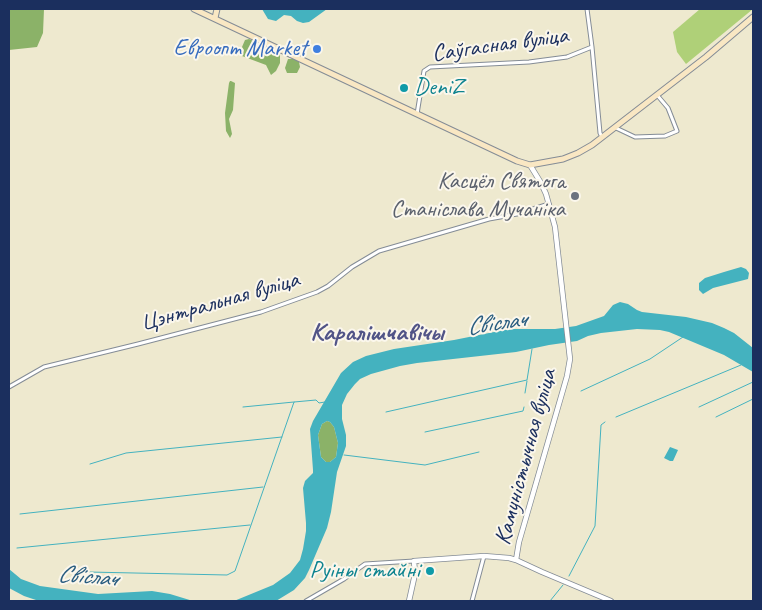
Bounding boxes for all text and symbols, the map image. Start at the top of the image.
street label: Саўгасная вуліца [430,21,570,69]
place label: Евроопт Market [173,35,307,63]
marker: Евроопт Market [311,43,323,55]
place label: DeniZ [414,74,464,102]
marker: DeniZ [398,82,410,94]
place label: Касцёл Святога Станіслава Мучаніка [391,168,565,224]
marker: Касцёл Святога Станіслава Мучаніка [569,190,581,202]
street label: Цэнтральная вуліца [137,266,303,338]
water label: Свіслач [465,305,527,343]
district label: Каралішчавічы [310,317,444,349]
street label: Камуністычная вуліца [489,366,563,548]
place label: Руіны стайні [310,557,420,585]
water label: Свіслач [56,559,118,595]
marker: Руіны стайні [424,565,436,577]

